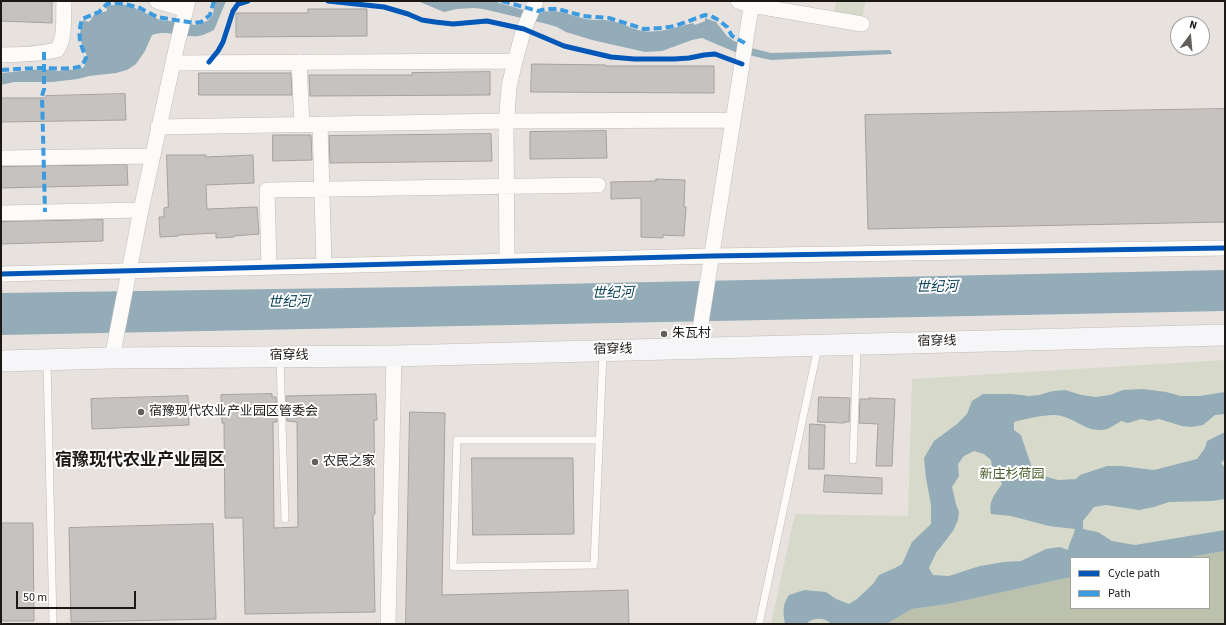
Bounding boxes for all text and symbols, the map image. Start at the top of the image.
north arrow [1170,16,1210,56]
text: N [1188,17,1199,33]
water label: 世纪河 [916,279,958,297]
water label: 世纪河 [592,285,634,303]
water label: 世纪河 [268,294,310,312]
place label: 朱瓦村 [672,326,711,342]
marker: 朱瓦村 [659,329,669,339]
street label: 宿穿线 [917,334,957,350]
street label: 宿穿线 [593,342,633,358]
street label: 宿穿线 [270,348,308,364]
place label: 宿豫现代农业产业园区管委会 [149,404,318,420]
marker: 宿豫现代农业产业园区管委会 [136,407,146,417]
district label: 宿豫现代农业产业园区 [55,451,225,471]
place label: 农民之家 [323,454,375,470]
marker: 农民之家 [310,457,320,467]
park label: 新庄杉荷园 [980,467,1044,483]
legend [1070,557,1210,609]
text: Cycle path [1108,565,1160,582]
scale bar [18,583,138,609]
text: Path [1108,585,1131,602]
text: 50 m [23,589,47,606]

